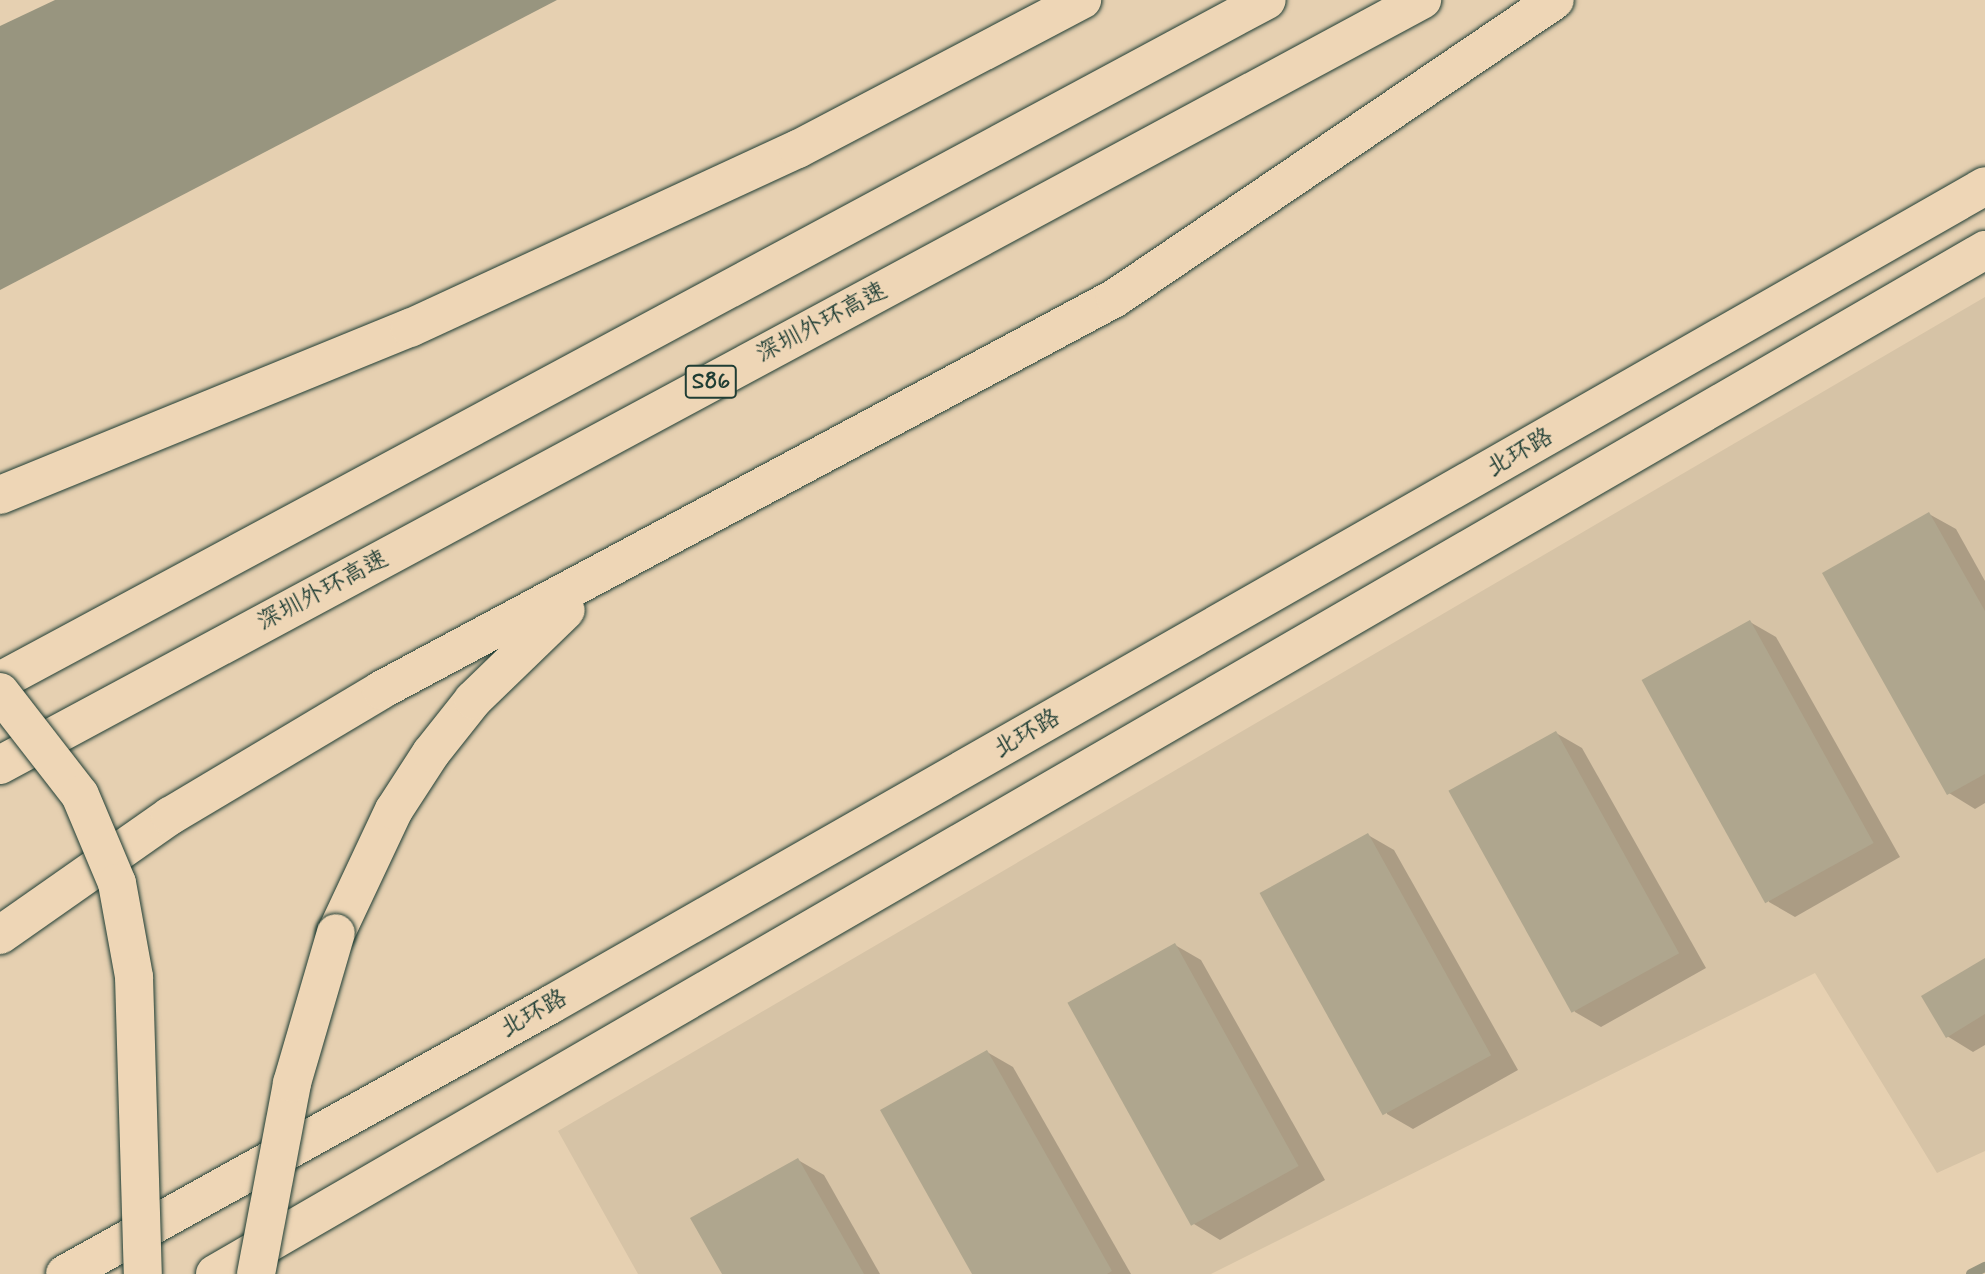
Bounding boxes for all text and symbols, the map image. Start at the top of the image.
street label: 深圳外环高速 [752,276,892,370]
road number: S86 [685,362,737,402]
street label: 北环路 [1482,423,1558,483]
street label: 深圳外环高速 [253,544,393,638]
street label: 北环路 [989,704,1065,764]
street label: 北环路 [496,984,572,1044]

